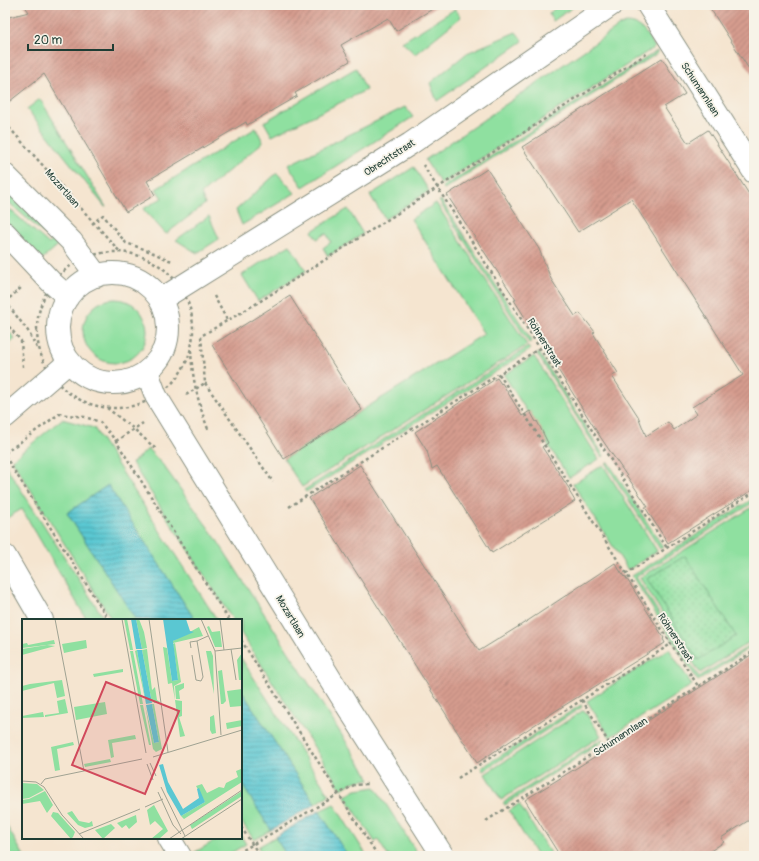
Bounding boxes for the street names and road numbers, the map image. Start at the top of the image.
street label: Schumannlaan [678,60,722,119]
street label: Obrechtstraat [362,136,418,179]
street label: Mozartlaan [42,167,82,211]
street label: Röhnerstraat [524,316,564,370]
street label: Mozartlaan [273,593,308,640]
street label: Röhnerstraat [655,611,696,665]
street label: Schumannlaan [591,715,650,759]

